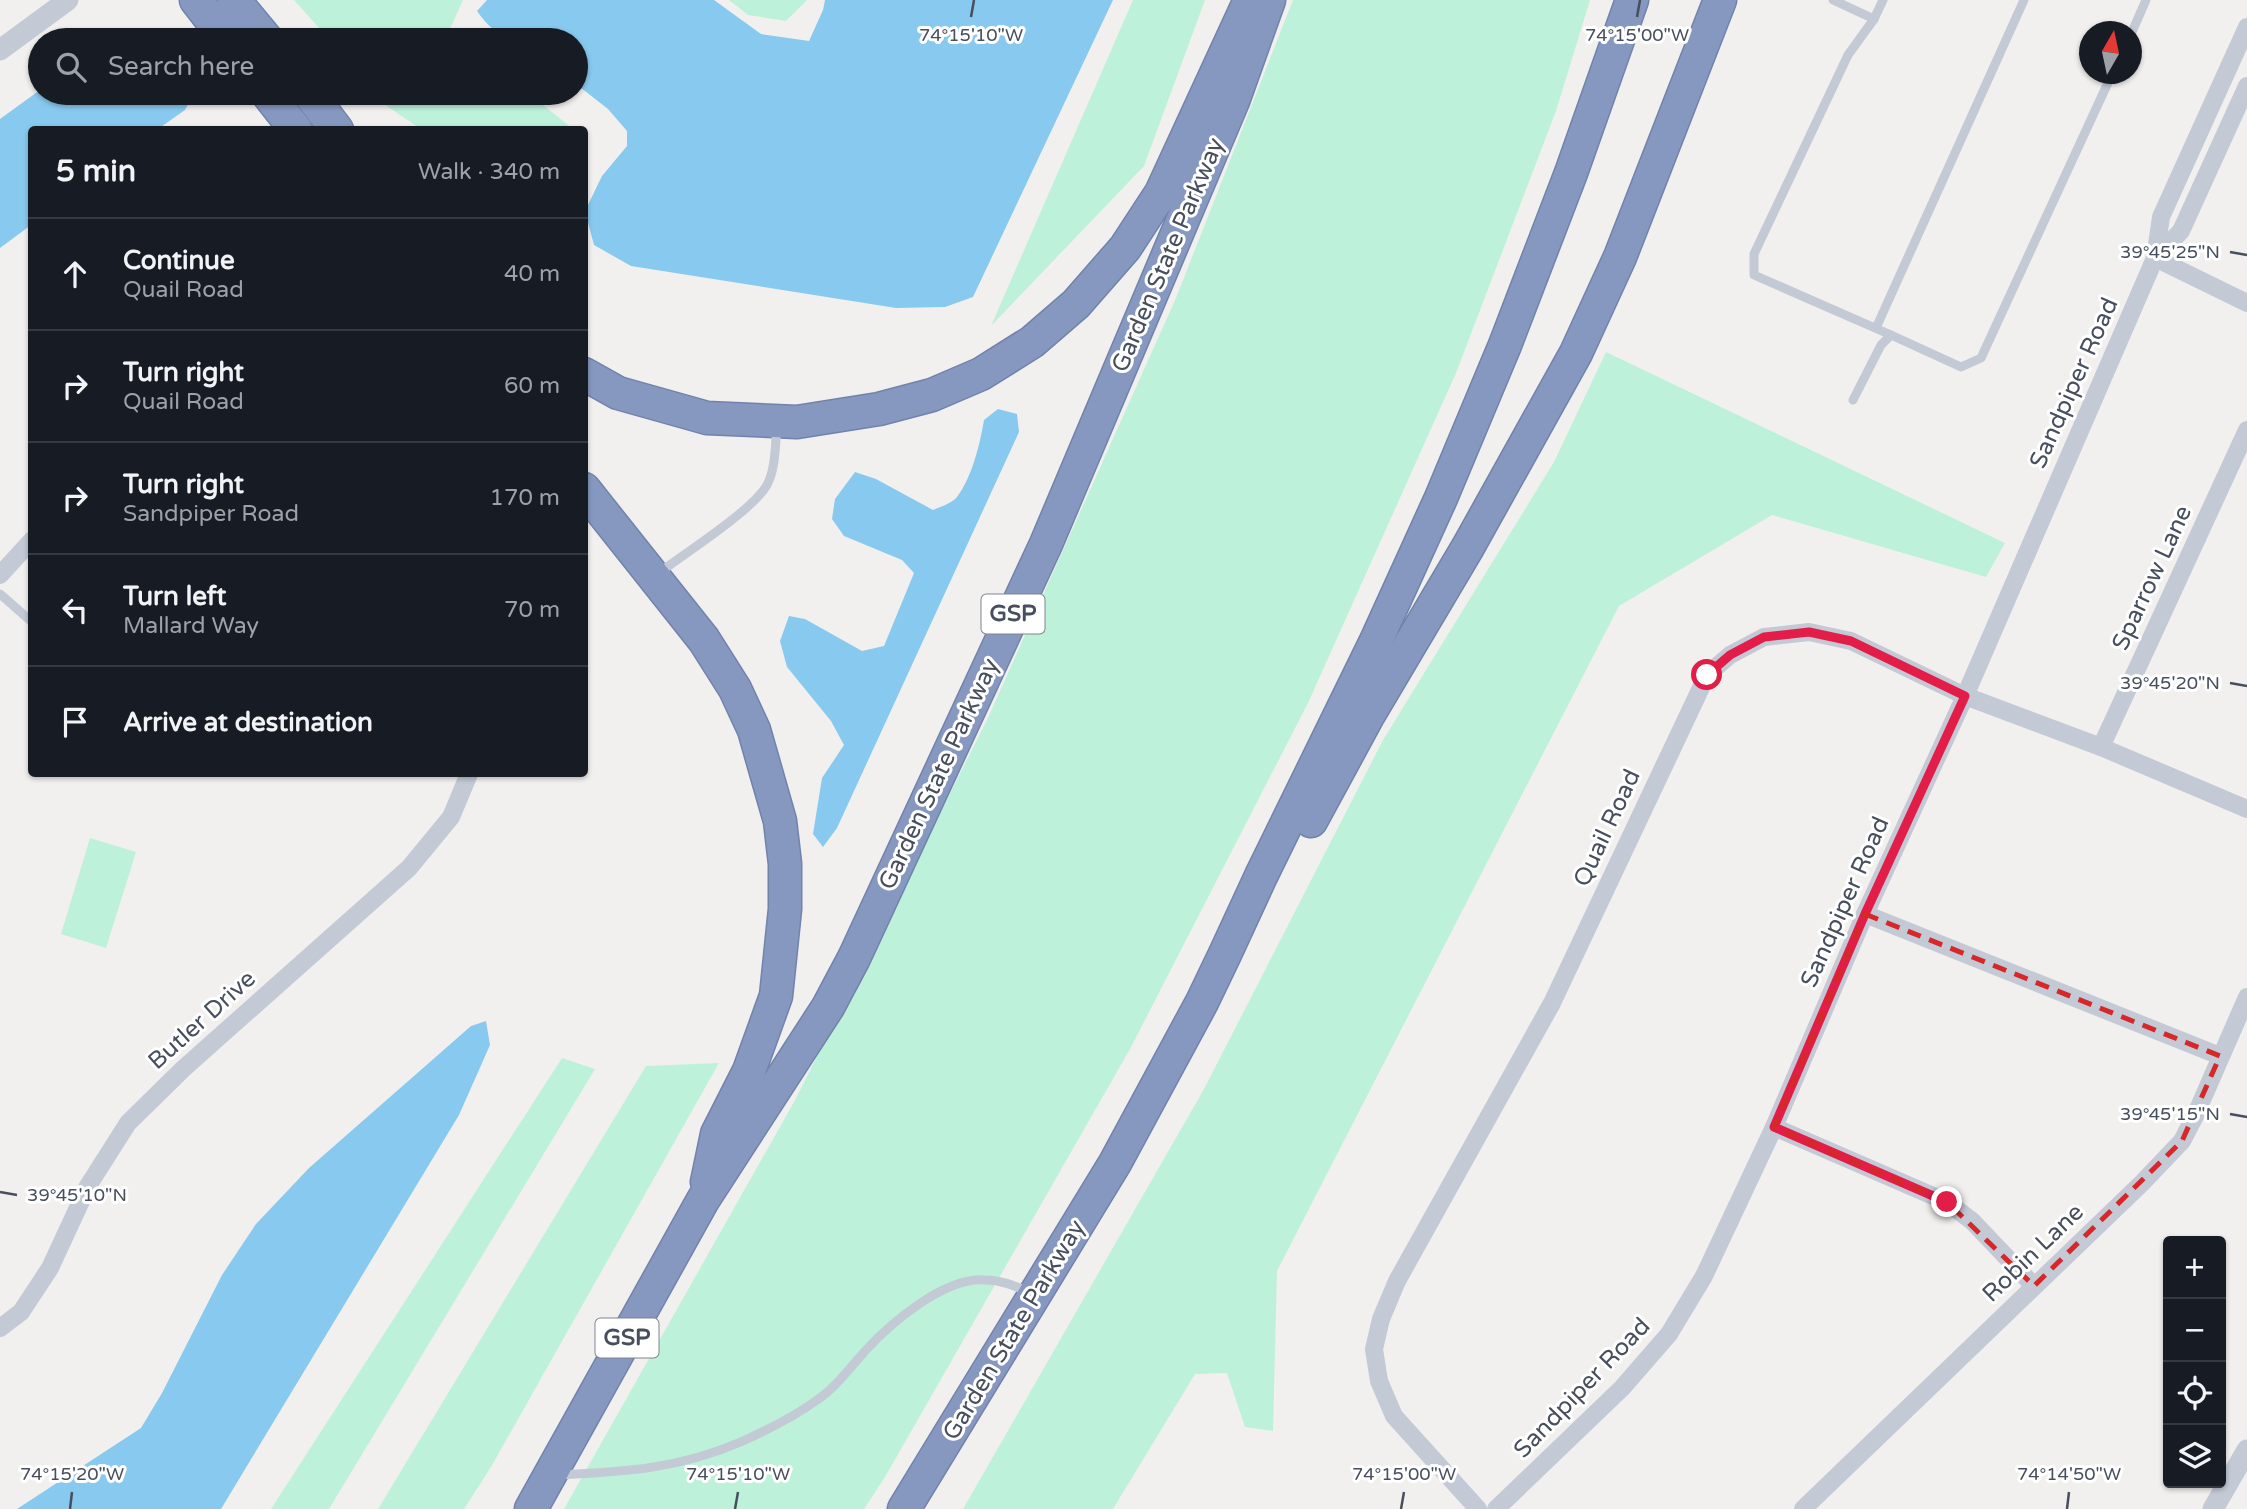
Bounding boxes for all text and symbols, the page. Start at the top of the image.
north arrow [2079,21,2142,84]
text: 74°15'10"W [919,24,1023,46]
text: 74°15'00"W [1585,24,1689,46]
search box [28,28,588,105]
icon: search [52,48,90,86]
text: Search here [108,51,254,82]
street label: Garden State Parkway [1105,133,1231,377]
text: 5 min [56,153,136,190]
text: Walk · 340 m [418,158,560,186]
text: 39°45'25"N [2120,241,2220,263]
text: Continue [123,245,235,276]
icon: ahead [56,255,94,293]
text: 40 m [504,260,560,288]
text: Quail Road [123,276,244,304]
street label: Sandpiper Road [2023,293,2125,473]
text: Turn right [123,357,244,388]
icon: right [56,367,94,405]
text: 60 m [504,372,560,400]
text: Quail Road [123,388,244,416]
text: Turn right [123,469,244,500]
icon: right [56,479,94,517]
text: 170 m [490,484,560,512]
text: Sandpiper Road [123,500,299,528]
street label: Sparrow Lane [2106,501,2198,655]
text: Turn left [123,581,226,612]
icon: left [56,591,94,629]
road number: GSP [982,594,1044,634]
text: 70 m [504,596,560,624]
text: Mallard Way [123,612,259,640]
street label: Garden State Parkway [873,654,1005,894]
route start [1691,659,1722,690]
text: 39°45'20"N [2120,672,2220,694]
icon: arrive [56,703,94,741]
text: Arrive at destination [123,707,373,738]
street label: Quail Road [1567,765,1647,891]
street label: Sandpiper Road [1794,812,1896,992]
street label: Butler Drive [142,964,262,1076]
text: 39°45'15"N [2120,1103,2220,1125]
text: 39°45'10"N [27,1184,127,1206]
route end [1931,1186,1962,1217]
street label: Robin Lane [1976,1198,2090,1308]
street label: Garden State Parkway [937,1215,1091,1445]
map controls [2163,1236,2226,1488]
button: + [2163,1236,2226,1299]
button: − [2163,1299,2226,1362]
street label: Sandpiper Road [1508,1312,1656,1464]
road number: GSP [596,1318,658,1358]
button: locate [2163,1362,2226,1425]
button: layers [2163,1425,2226,1488]
text: 74°15'20"W [20,1463,124,1485]
text: 74°15'10"W [686,1463,790,1485]
text: 74°15'00"W [1352,1463,1456,1485]
text: 74°14'50"W [2017,1463,2121,1485]

